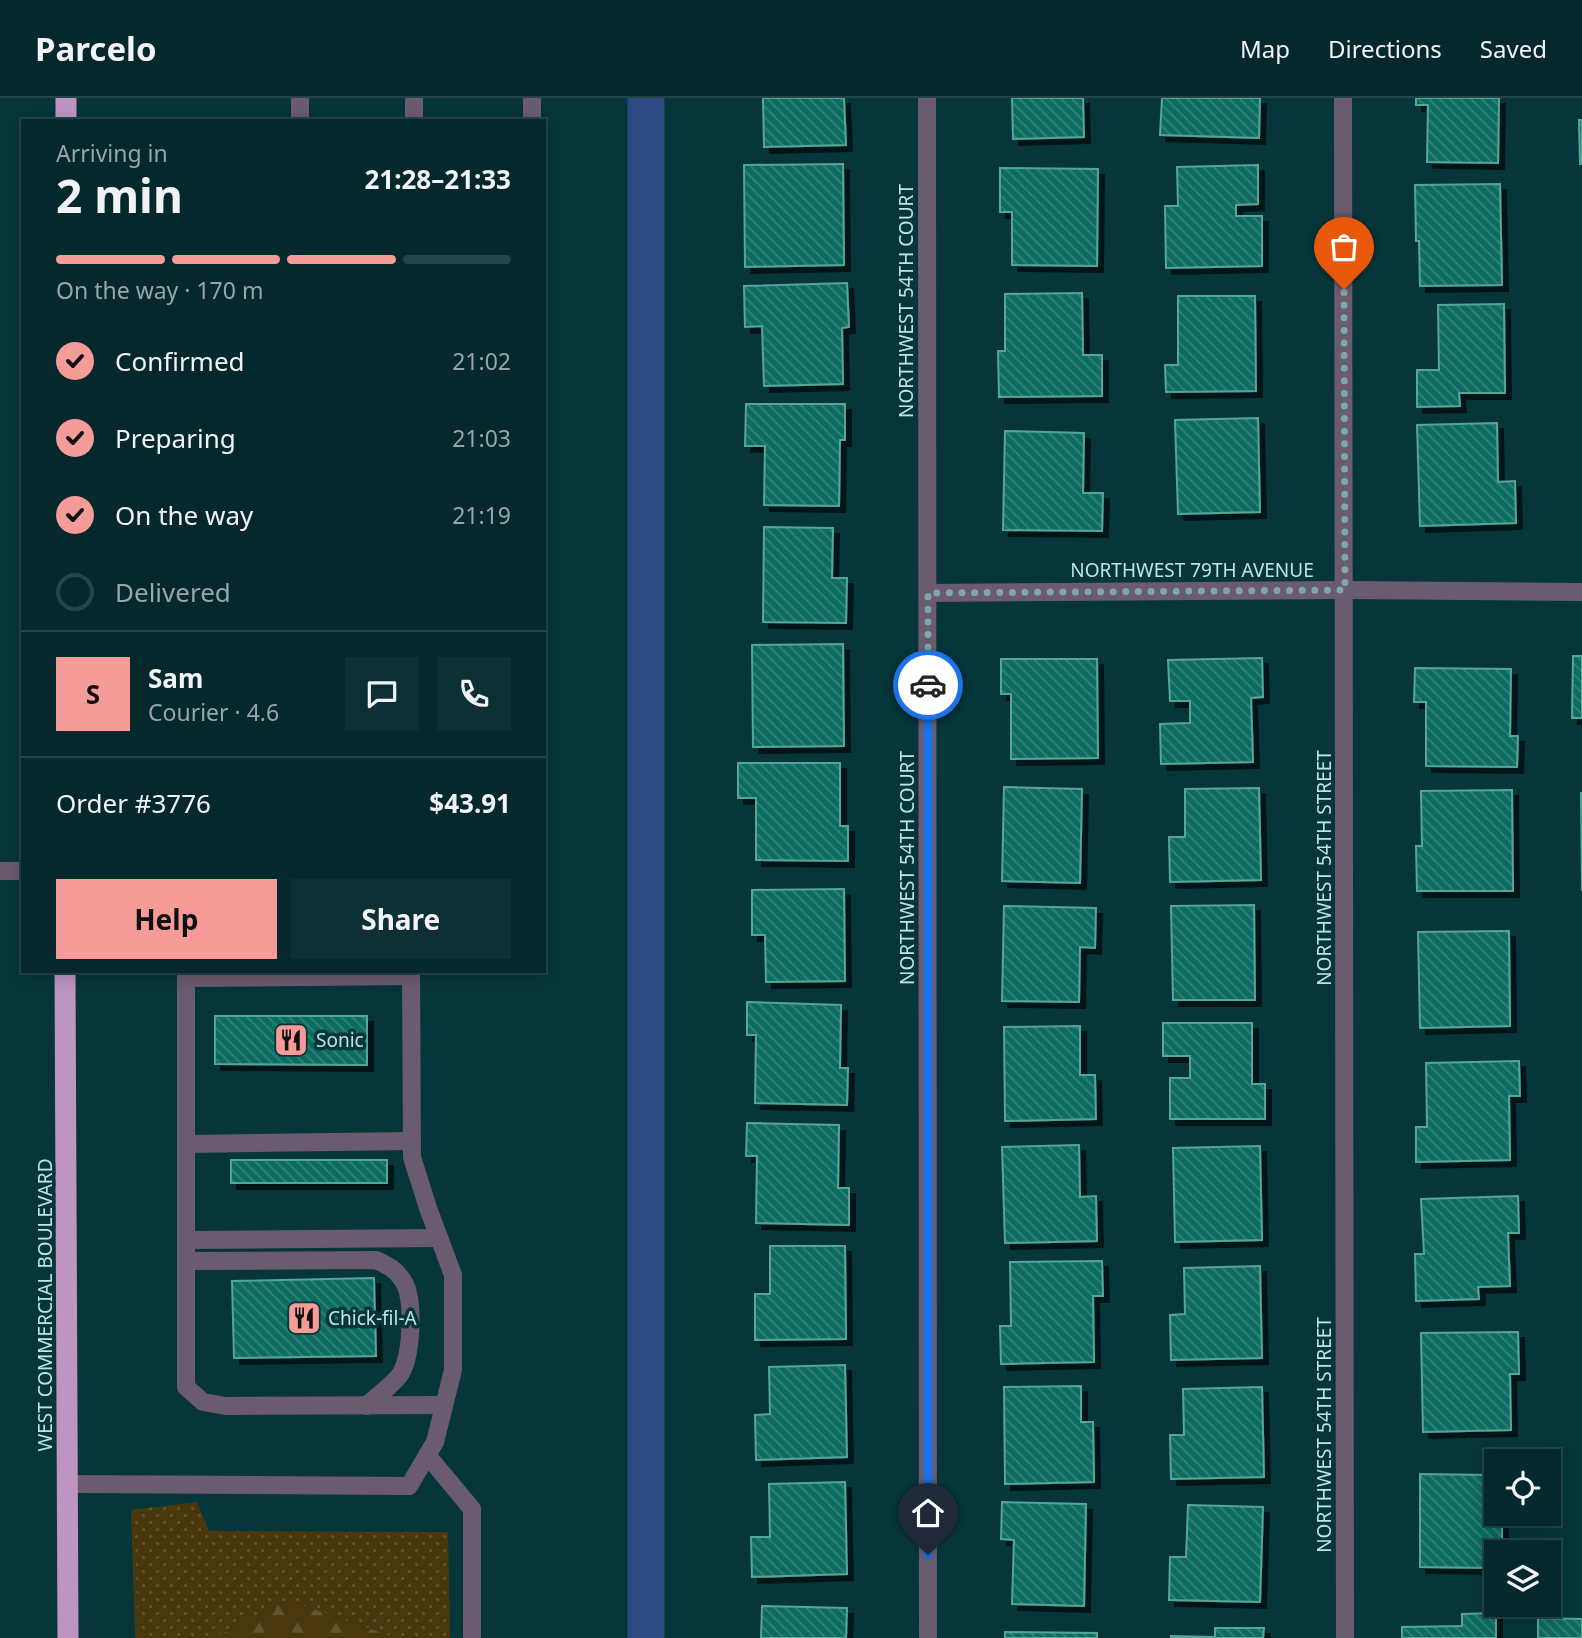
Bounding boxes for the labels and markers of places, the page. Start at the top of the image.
pin [1314,217,1374,289]
restaurant icon: Sonic [272,1021,310,1059]
place label: Sonic [316,1027,364,1053]
restaurant icon: Chick-fil-A [285,1299,323,1337]
place label: Chick-fil-A [328,1305,417,1331]
pin [898,1483,958,1555]

